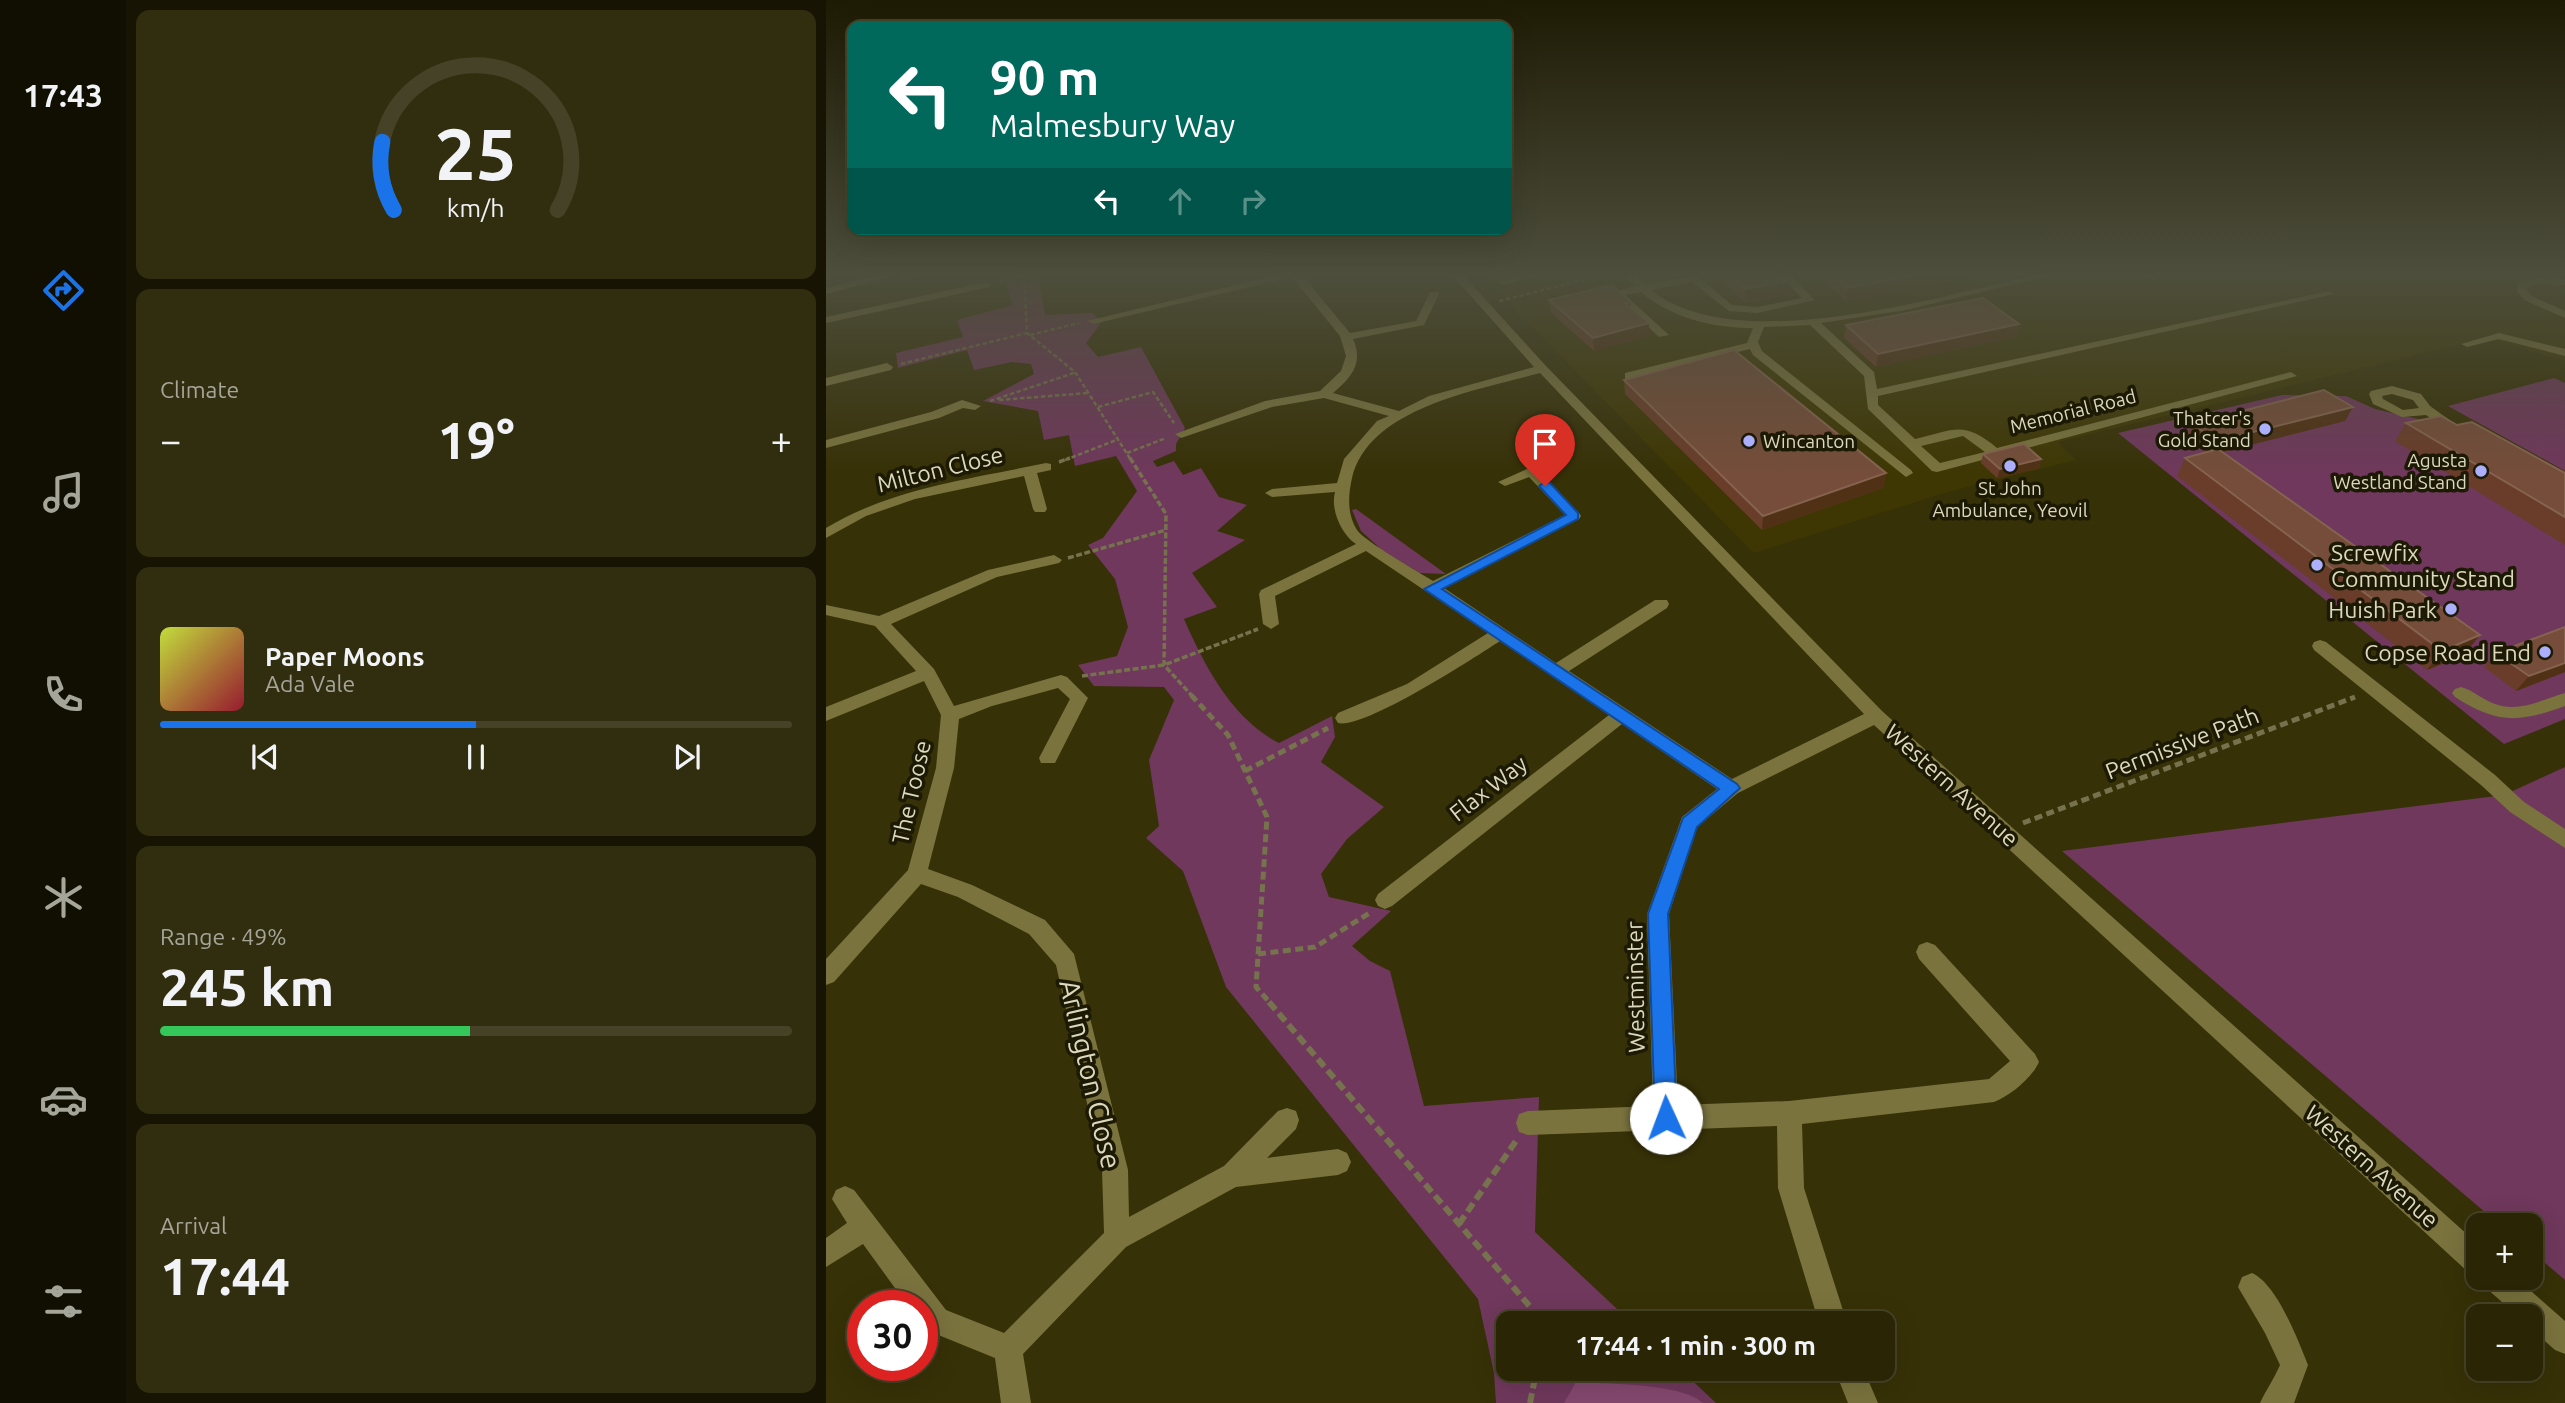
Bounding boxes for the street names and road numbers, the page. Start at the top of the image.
street label: Memorial Road [2008,385,2138,437]
street label: Milton Close [875,441,1005,497]
street label: Permissive Path [2102,702,2262,784]
street label: Western Avenue [1881,719,2023,851]
street label: The Toose [887,738,935,846]
street label: Flax Way [1445,750,1531,826]
street label: Westminster [1621,921,1649,1053]
street label: Arlington Close [1054,976,1128,1172]
street label: Western Avenue [2301,1100,2443,1232]

